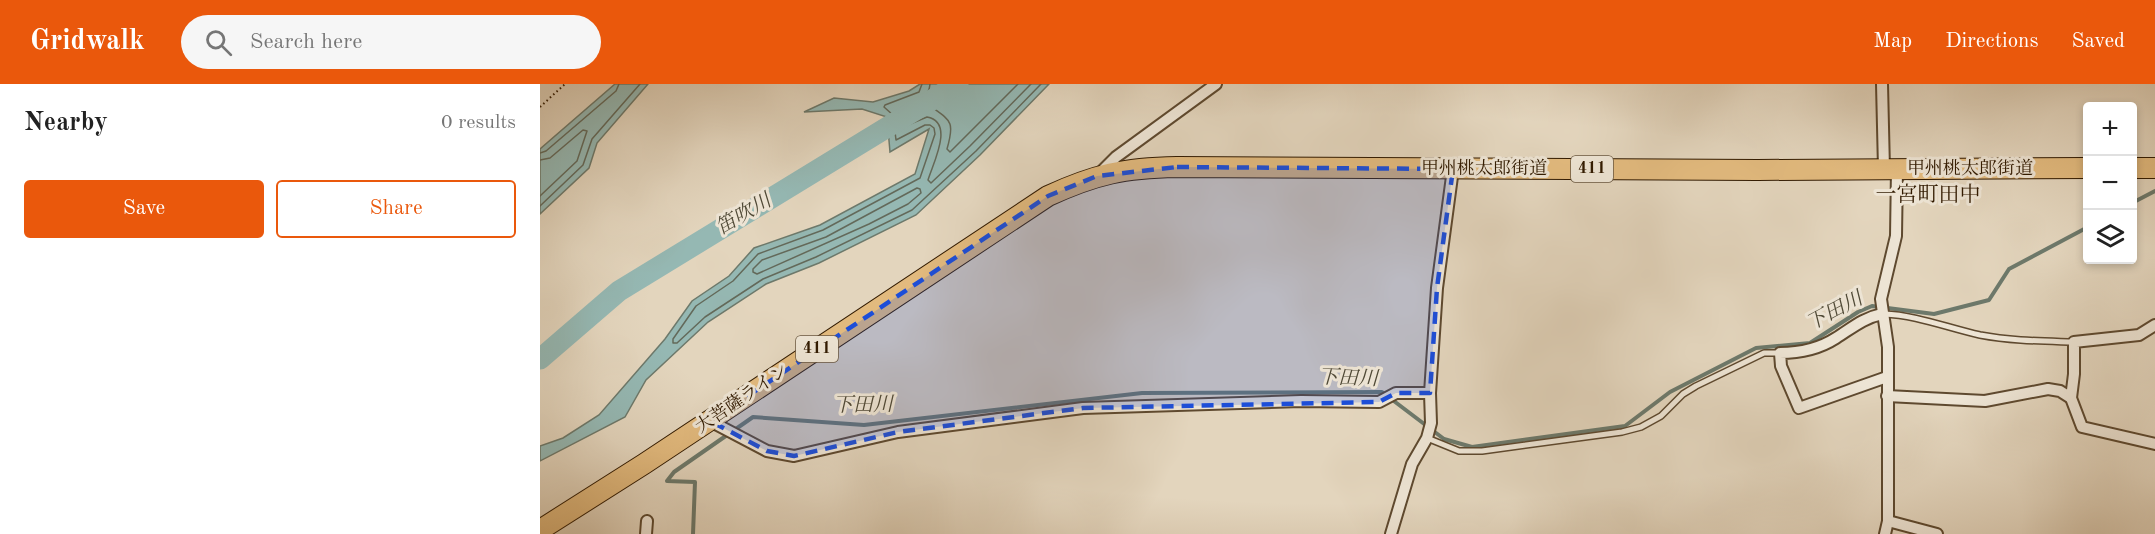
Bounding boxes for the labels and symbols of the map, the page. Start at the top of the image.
road number: 411 [1571,156,1613,182]
street label: 甲州桃太郎街道 [1421,158,1547,178]
street label: 甲州桃太郎街道 [1907,158,2033,178]
district label: 一宮町田中 [1876,183,1981,206]
water label: 笛吹川 [712,188,777,239]
water label: 下田川 [1803,286,1868,335]
road number: 411 [796,336,838,362]
street label: 大菩薩ライン [691,360,792,437]
water label: 下田川 [1318,366,1380,390]
water label: 下田川 [833,393,895,417]

